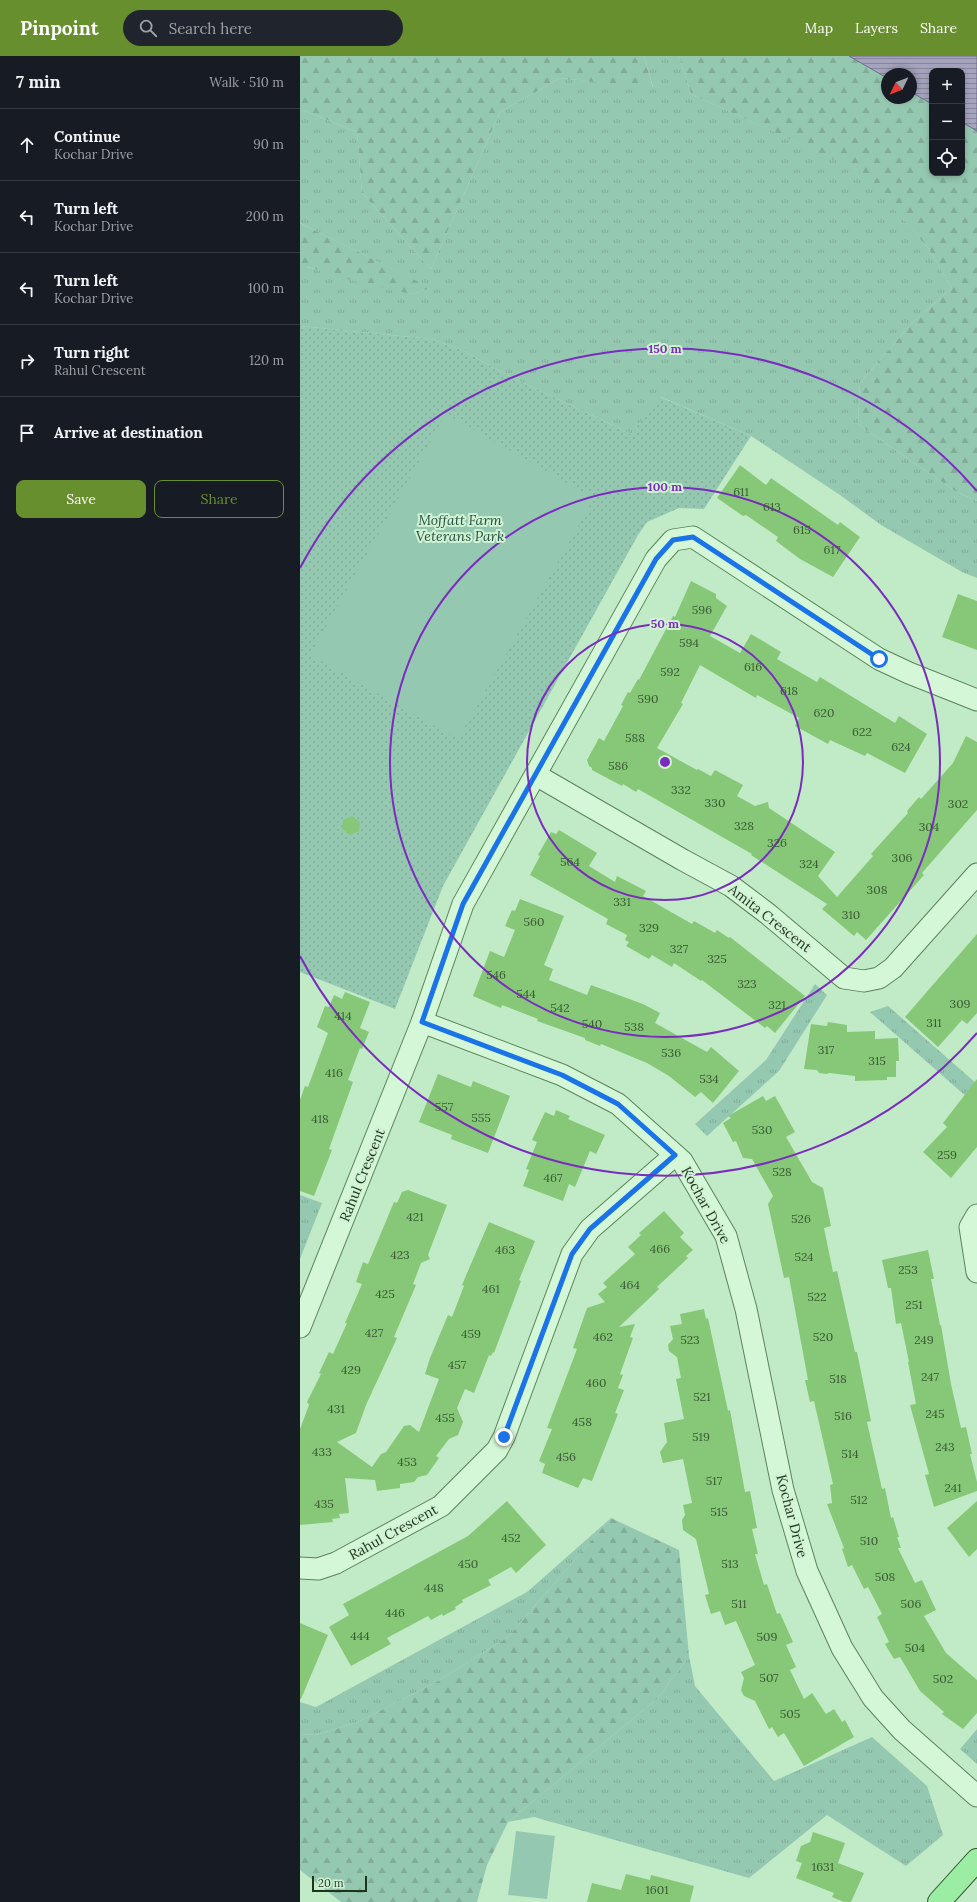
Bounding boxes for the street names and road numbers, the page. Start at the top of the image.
street label: Amita Crescent [724,879,816,956]
street label: Rahul Crescent [335,1125,389,1224]
street label: Kochar Drive [677,1163,735,1247]
street label: Kochar Drive [772,1472,812,1560]
street label: Rahul Crescent [345,1500,441,1564]

